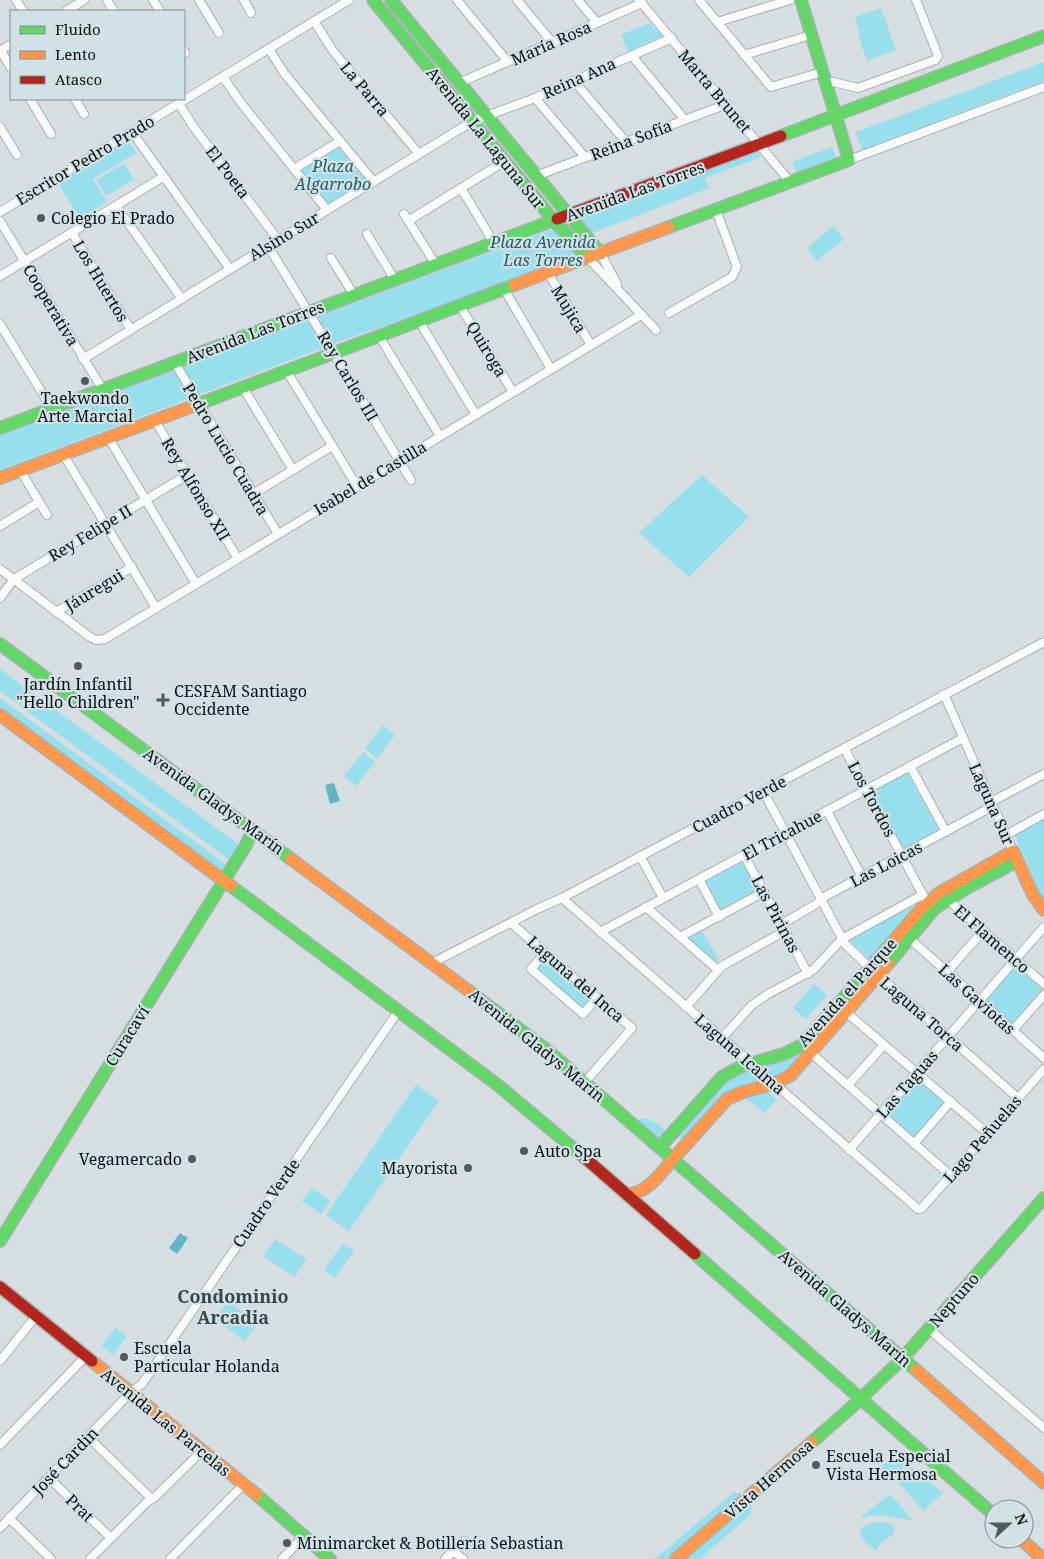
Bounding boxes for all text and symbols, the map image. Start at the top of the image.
legend [10,10,185,100]
street label: María Rosa [507,16,595,70]
text: Fluido [55,19,101,39]
text: Lento [55,44,96,64]
street label: Marta Brunet [673,44,757,138]
street label: Reina Ana [539,52,619,104]
street label: La Parra [335,57,395,121]
street label: Avenida La Laguna Sur [422,62,551,214]
text: Atasco [55,69,102,89]
street label: Escritor Pedro Prado [12,110,158,210]
street label: Reina Sofía [587,114,675,166]
street label: El Poeta [201,141,255,203]
park label: Plaza Algarrobo [294,155,371,195]
street label: Avenida Las Torres [563,156,707,226]
street label: Alsino Sur [245,206,324,266]
place label: Colegio El Prado [51,207,175,229]
marker: Colegio El Prado [35,212,47,224]
park label: Plaza Avenida Las Torres [489,231,596,271]
street label: Los Huertos [68,236,134,326]
street label: Cooperativa [18,260,84,350]
street label: Mujica [546,281,592,337]
street label: Avenida Las Torres [183,296,327,368]
street label: Quiroga [462,317,512,381]
street label: Rey Carlos III [312,327,384,425]
marker: Taekwondo Arte Marcial [79,375,91,387]
street label: Pedro Lucio Cuadra [178,379,274,519]
place label: Taekwondo Arte Marcial [37,387,133,427]
street label: Rey Alfonso XII [156,433,236,545]
street label: Isabel de Castilla [310,436,430,520]
street label: Rey Felipe II [44,499,136,567]
street label: Jáuregui [60,564,127,617]
marker: Jardín Infantil "Hello Children" [72,660,84,672]
place label: Jardín Infantil "Hello Children" [16,673,140,713]
place label: CESFAM Santiago Occidente [174,680,307,720]
marker: CESFAM Santiago Occidente [156,693,170,707]
street label: Avenida Gladys Marín [139,742,289,860]
street label: Los Tordos [843,757,901,841]
street label: Laguna Sur [964,759,1020,849]
street label: Cuadro Verde [688,770,790,838]
street label: El Tricahue [738,805,826,865]
street label: Las Loicas [846,836,926,892]
street label: Las Pirinas [746,872,806,956]
street label: El Flamenco [949,900,1035,978]
street label: Laguna del Inca [523,931,629,1027]
street label: Avenida el Parque [792,933,902,1051]
street label: Las Gaviotas [934,959,1020,1039]
street label: Laguna Torca [876,972,968,1056]
street label: Avenida Gladys Marín [464,983,610,1107]
street label: Curacaví [100,1002,154,1070]
street label: Laguna Icalma [690,1009,790,1099]
street label: Las Taguas [871,1045,943,1123]
street label: Lago Peñuelas [938,1090,1026,1188]
place label: Auto Spa [534,1140,602,1162]
marker: Auto Spa [518,1145,530,1157]
place label: Vegamercado [79,1148,182,1170]
marker: Vegamercado [186,1153,198,1165]
street label: Cuadro Verde [227,1154,305,1252]
place label: Mayorista [382,1157,458,1179]
marker: Mayorista [462,1162,474,1174]
street label: Avenida Gladys Marín [774,1244,916,1372]
street label: Neptuno [924,1268,984,1332]
district label: Condominio Arcadia [177,1284,289,1329]
place label: Escuela Particular Holanda [134,1337,280,1377]
marker: Escuela Particular Holanda [118,1351,130,1363]
street label: Avenida Las Parcelas [97,1363,235,1481]
street label: José Cardin [26,1422,103,1500]
street label: Vista Hermosa [720,1434,818,1524]
place label: Escuela Especial Vista Hermosa [826,1445,950,1485]
marker: Escuela Especial Vista Hermosa [810,1459,822,1471]
street label: Prat [61,1489,99,1527]
north arrow [984,1499,1034,1549]
text: N [1011,1511,1032,1528]
place label: Minimarcket & Botillería Sebastian [297,1532,564,1554]
marker: Minimarcket & Botillería Sebastian [281,1537,293,1549]

